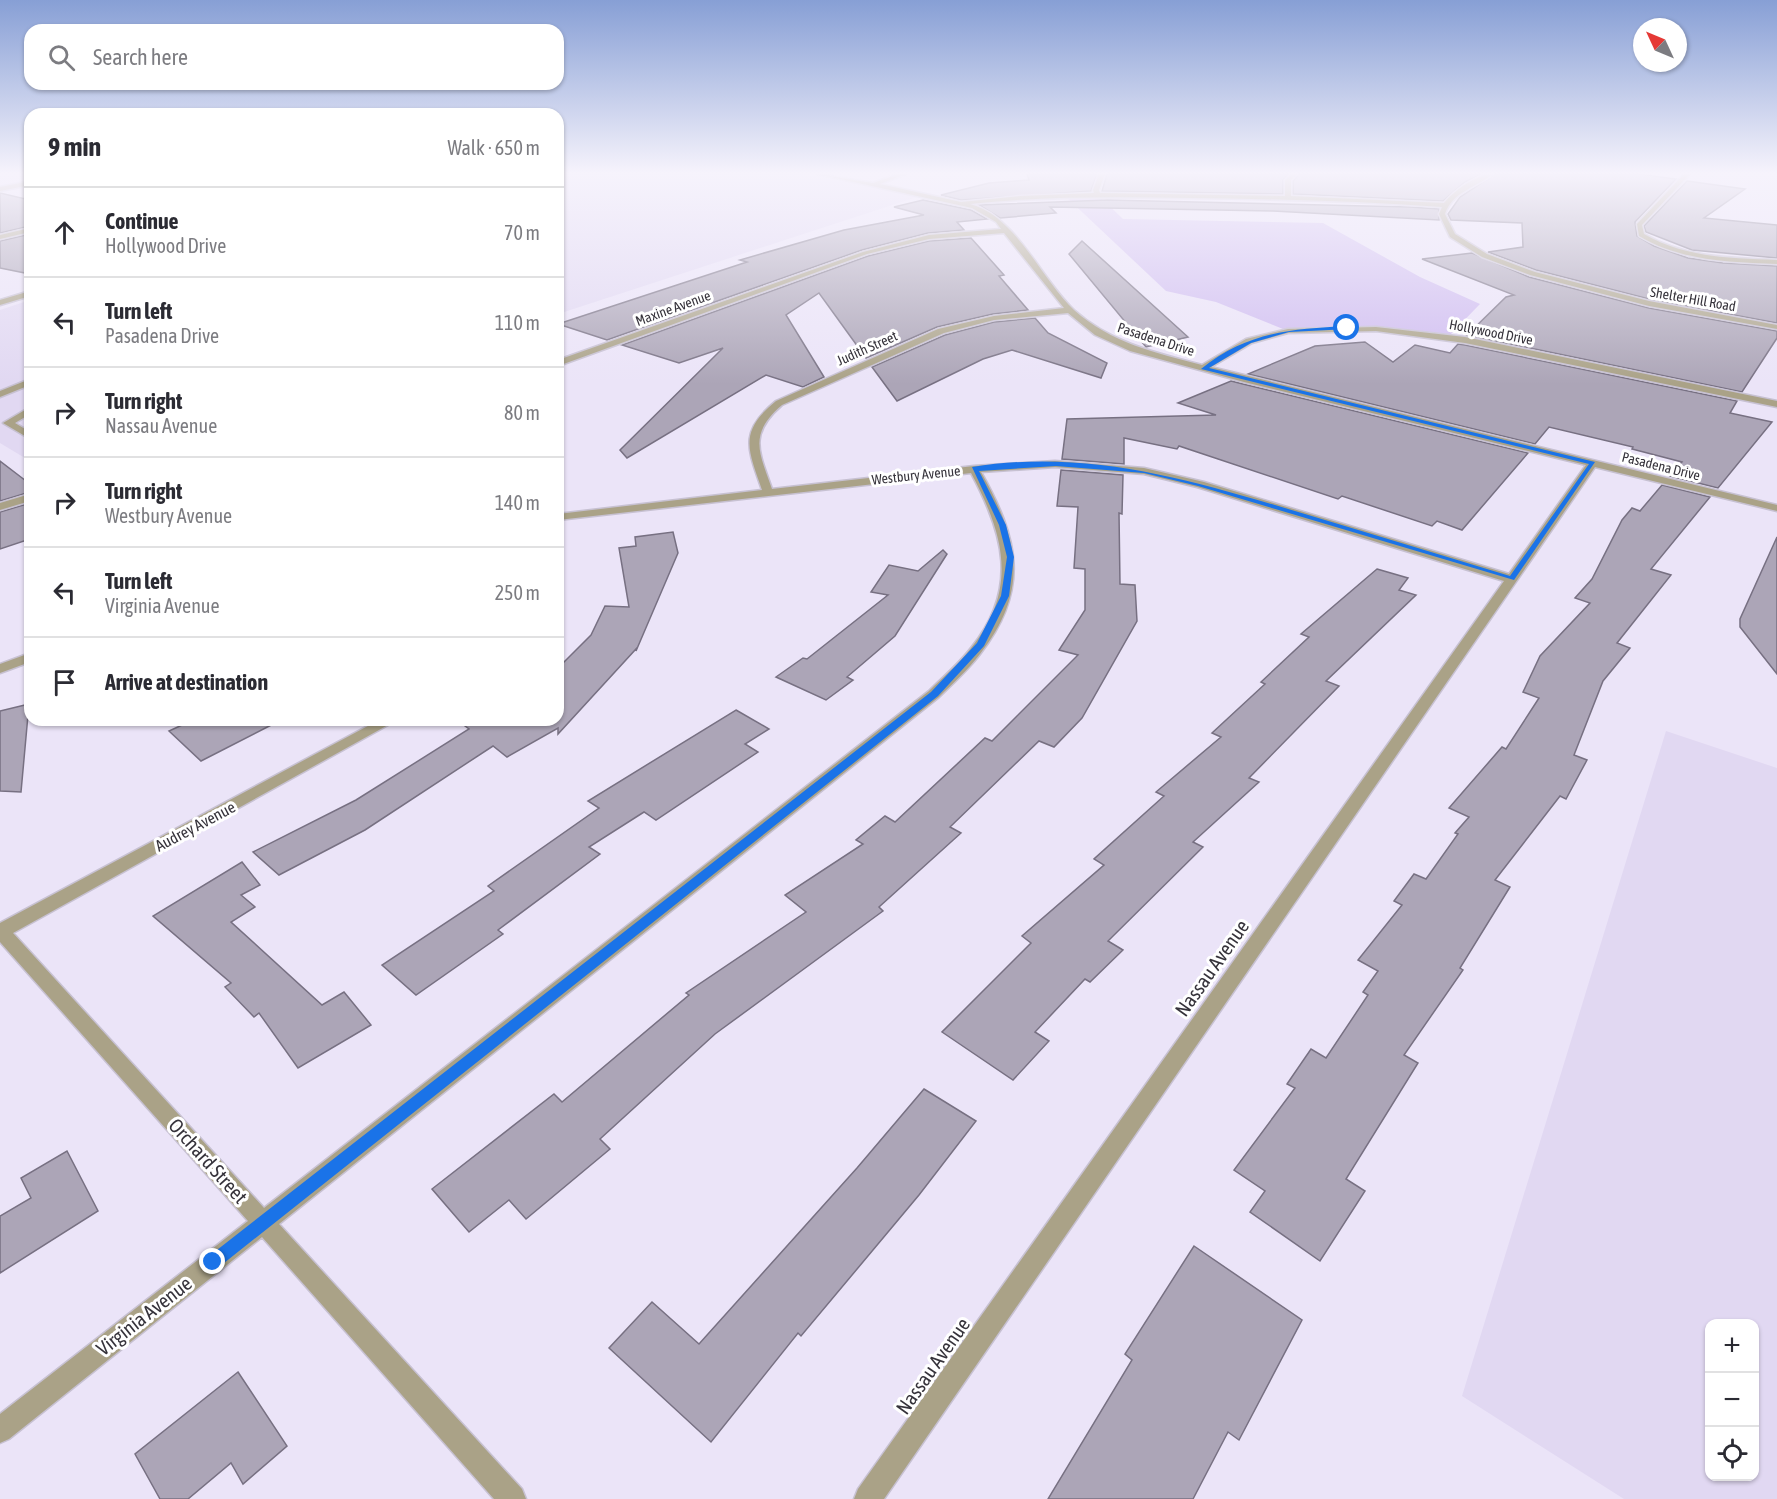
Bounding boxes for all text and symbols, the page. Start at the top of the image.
north arrow [1633,18,1687,72]
search box [24,24,564,90]
icon: search [45,41,78,74]
text: Search here [93,44,188,70]
text: 9 min [48,132,101,162]
text: Walk · 650 m [448,136,540,159]
text: Continue [105,208,179,234]
icon: ahead [48,216,81,249]
text: 70 m [504,221,540,244]
text: Hollywood Drive [105,234,226,257]
street label: Shelter Hill Road [1649,284,1737,314]
street label: Maxine Avenue [633,287,713,329]
text: Turn left [105,298,172,324]
icon: left [48,306,81,339]
text: 110 m [495,311,540,334]
route start [1333,314,1359,340]
street label: Hollywood Drive [1448,316,1534,348]
street label: Pasadena Drive [1116,319,1196,359]
text: Pasadena Drive [105,324,219,347]
street label: Judith Street [834,328,900,368]
text: Turn right [105,388,182,414]
icon: right [48,396,81,429]
text: 80 m [504,401,540,424]
text: Nassau Avenue [105,414,217,437]
street label: Pasadena Drive [1620,449,1702,483]
street label: Westbury Avenue [871,462,961,488]
text: Turn right [105,478,182,504]
icon: right [48,486,81,519]
text: 140 m [495,491,540,514]
text: Westbury Avenue [105,504,232,527]
text: Turn left [105,568,172,594]
icon: left [48,576,81,609]
text: 250 m [495,581,540,604]
text: Virginia Avenue [105,594,220,617]
icon: arrive [48,666,81,699]
text: Arrive at destination [105,669,268,695]
street label: Audrey Avenue [152,797,239,856]
street label: Nassau Avenue [1170,915,1253,1020]
street label: Orchard Street [164,1114,253,1208]
route end [199,1248,225,1274]
street label: Virginia Avenue [91,1271,196,1360]
street label: Nassau Avenue [891,1313,974,1418]
map controls [1705,1319,1759,1481]
button: + [1705,1319,1759,1373]
button: − [1705,1373,1759,1427]
button: locate [1705,1427,1759,1481]

